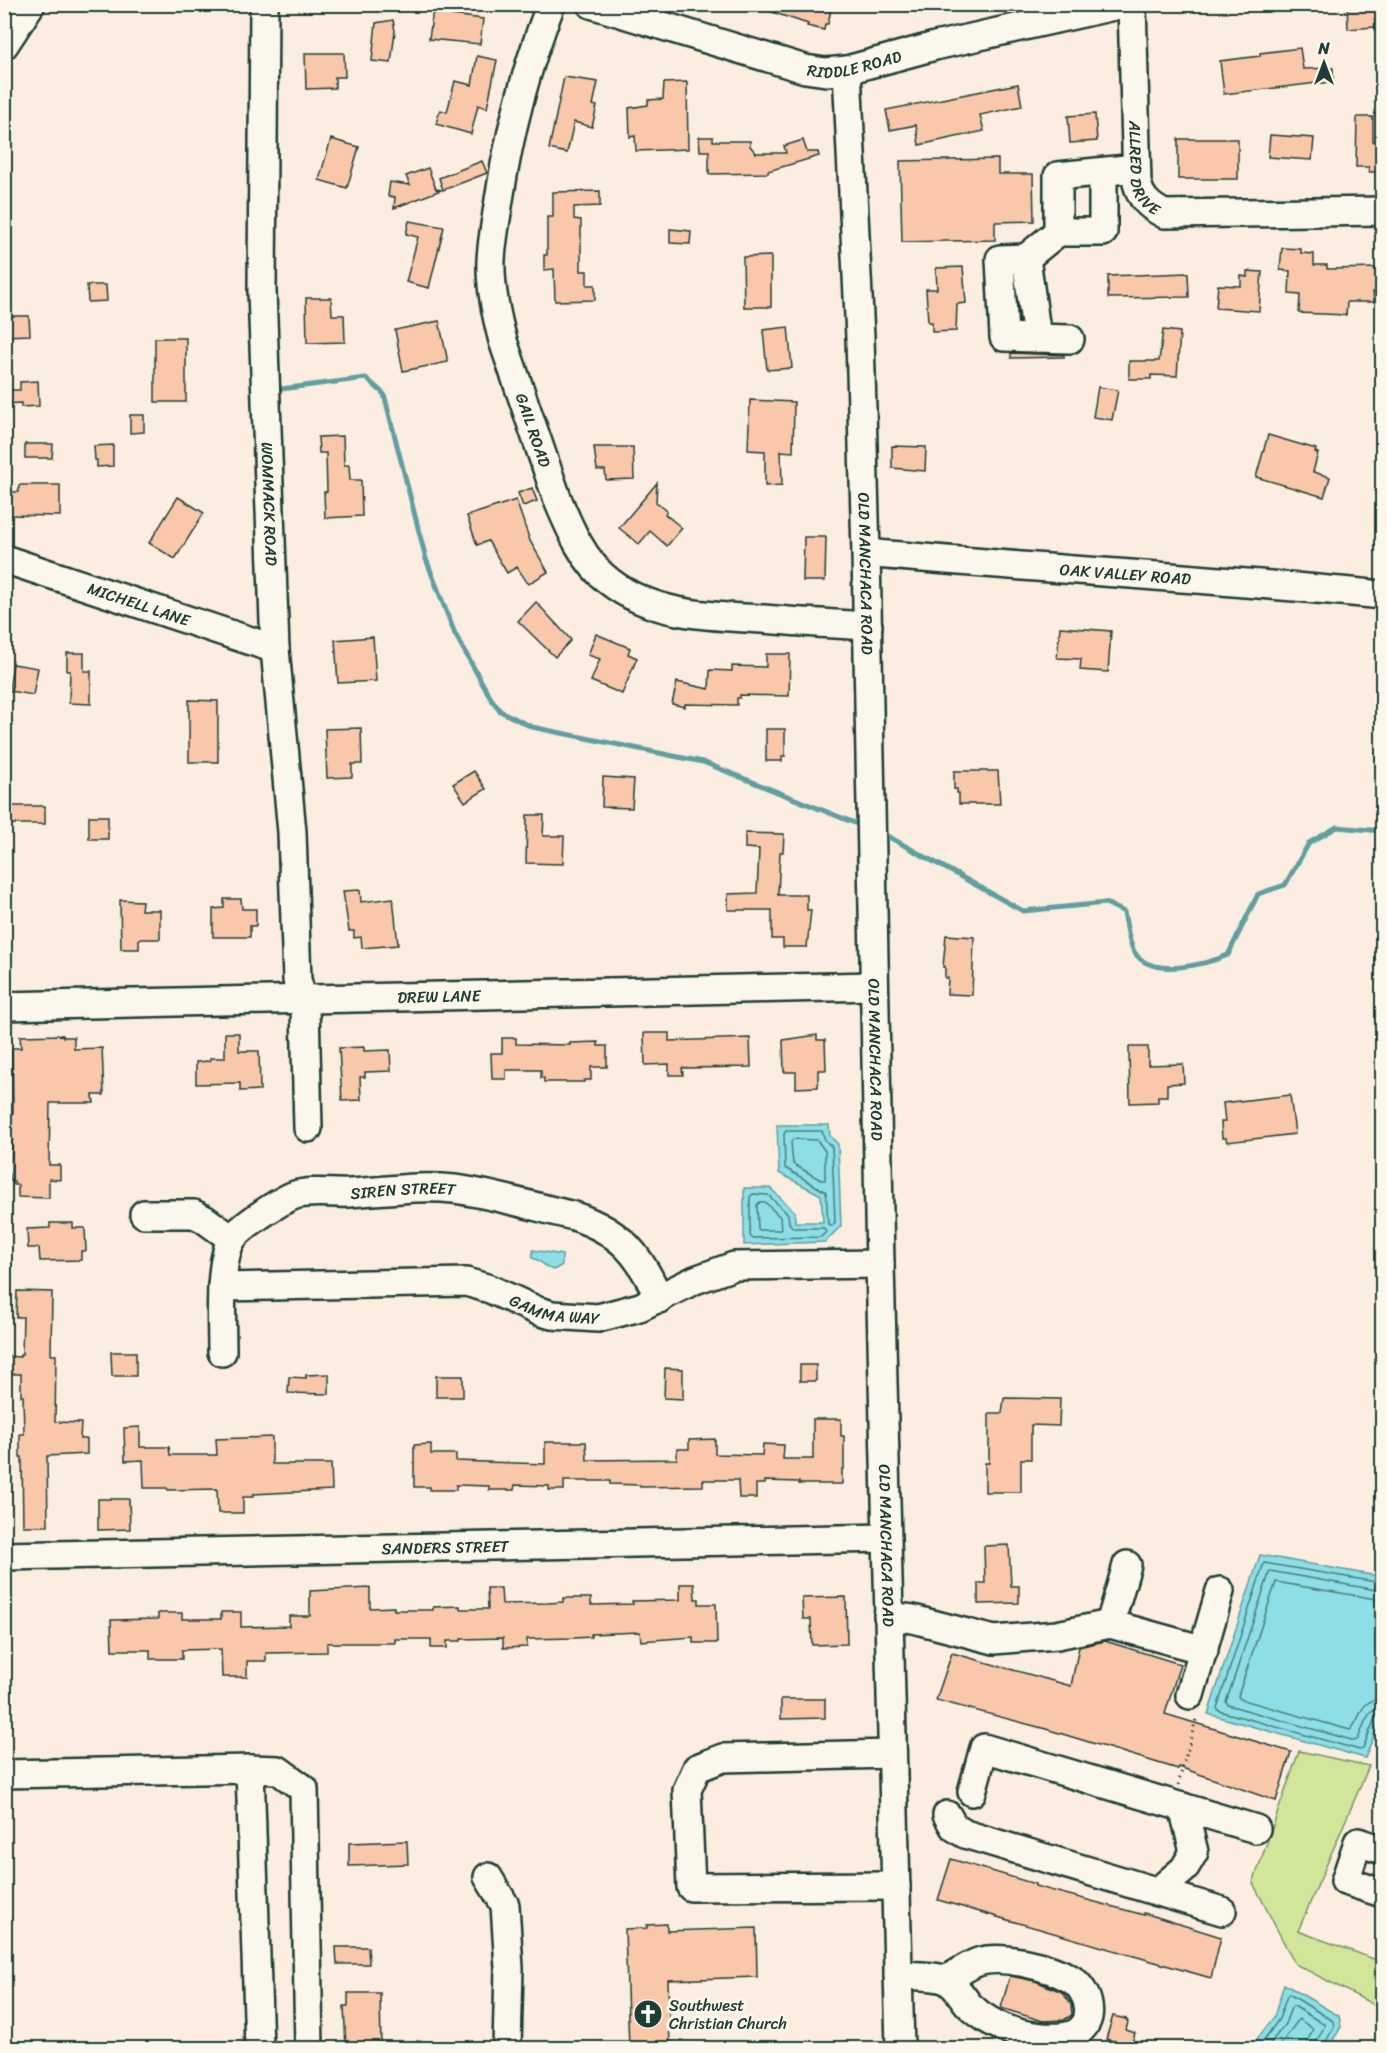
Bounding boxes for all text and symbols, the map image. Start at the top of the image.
north arrow [1294,33,1354,93]
text: N [1317,34,1330,63]
street label: RIDDLE ROAD [805,41,905,87]
street label: ALLRED DRIVE [1121,119,1167,224]
street label: GAIL ROAD [507,389,560,471]
street label: WOMMACK ROAD [253,442,286,567]
street label: OLD MANCHACA ROAD [850,492,883,655]
street label: OAK VALLEY ROAD [1059,554,1192,593]
street label: MICHELL LANE [84,573,195,635]
street label: OLD MANCHACA ROAD [860,978,892,1141]
street label: DREW LANE [397,981,482,1011]
street label: SIREN STREET [349,1173,458,1207]
street label: GAMMA WAY [505,1285,602,1333]
street label: OLD MANCHACA ROAD [871,1464,904,1627]
street label: SANDERS STREET [381,1531,510,1563]
place label: Southwest Christian Church [669,1991,787,2038]
church icon: Southwest Christian Church [632,1998,664,2030]

